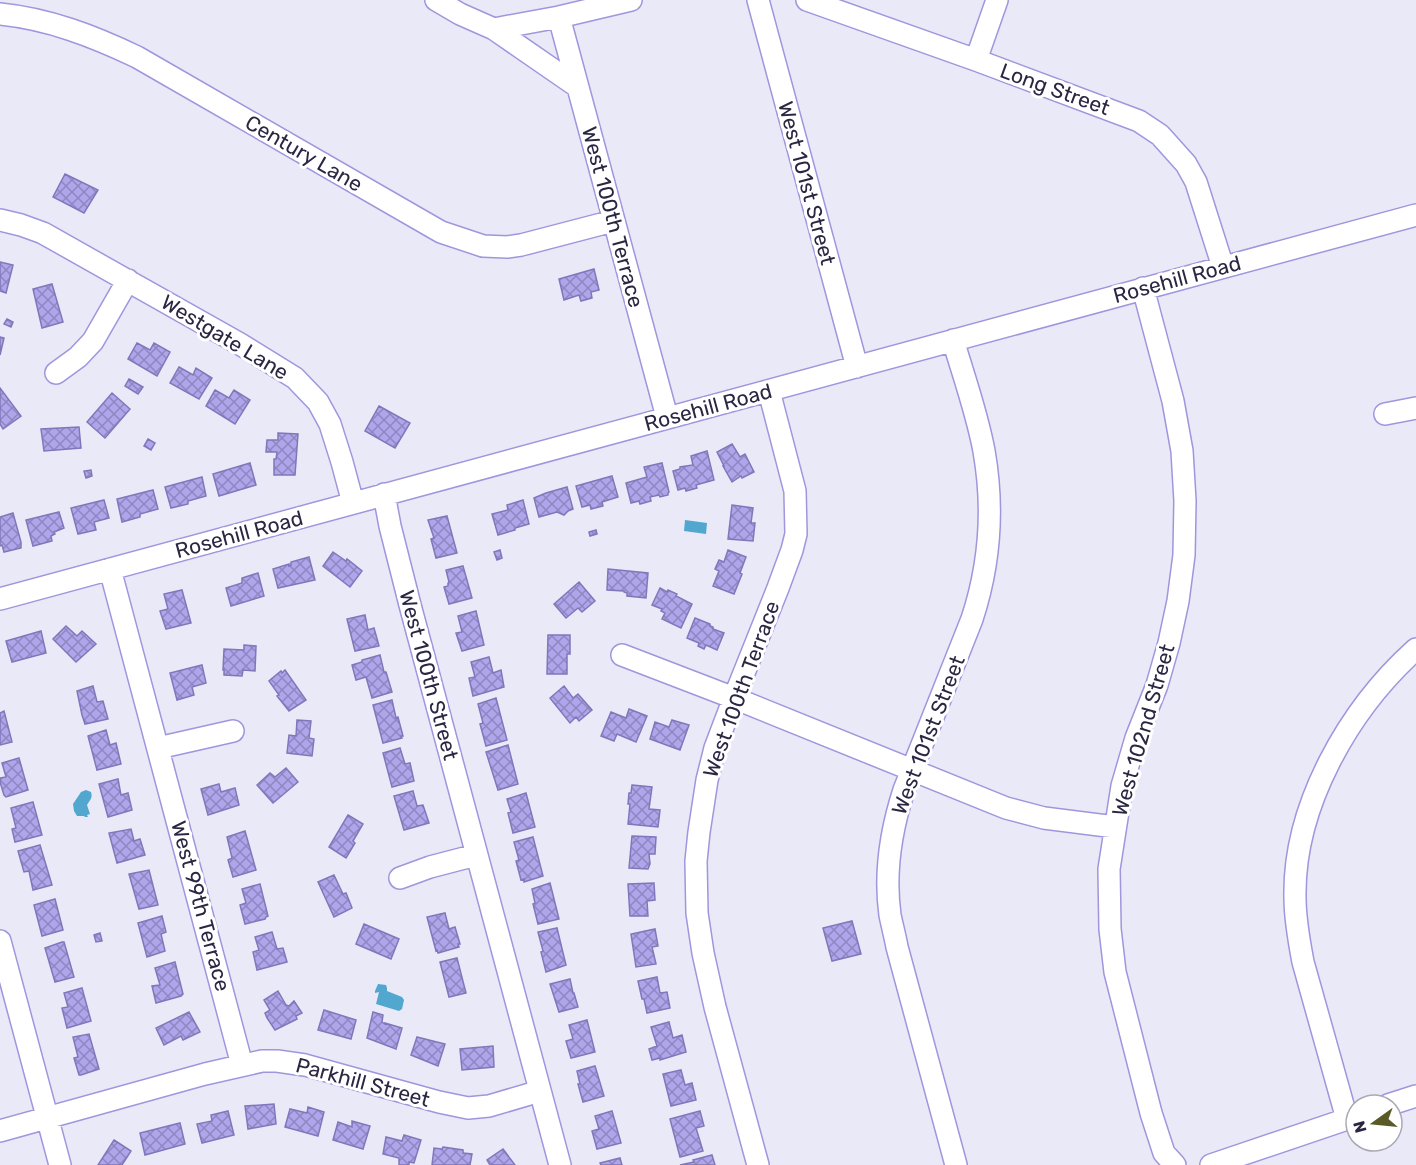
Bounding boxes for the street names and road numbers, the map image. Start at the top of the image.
street label: Long Street [997,58,1113,120]
street label: West 101st Street [773,98,841,268]
street label: Century Lane [241,109,367,197]
street label: West 100th Terrace [577,124,649,310]
street label: Rosehill Road [1110,250,1244,308]
street label: Westgate Lane [157,289,293,385]
street label: Rosehill Road [641,378,775,436]
street label: Rosehill Road [172,505,306,563]
street label: West 100th Street [394,587,464,763]
street label: West 100th Terrace [697,597,785,781]
street label: West 102nd Street [1106,641,1180,819]
street label: West 101st Street [886,652,970,818]
street label: West 99th Terrace [166,818,236,994]
street label: Parkhill Street [293,1052,433,1112]

